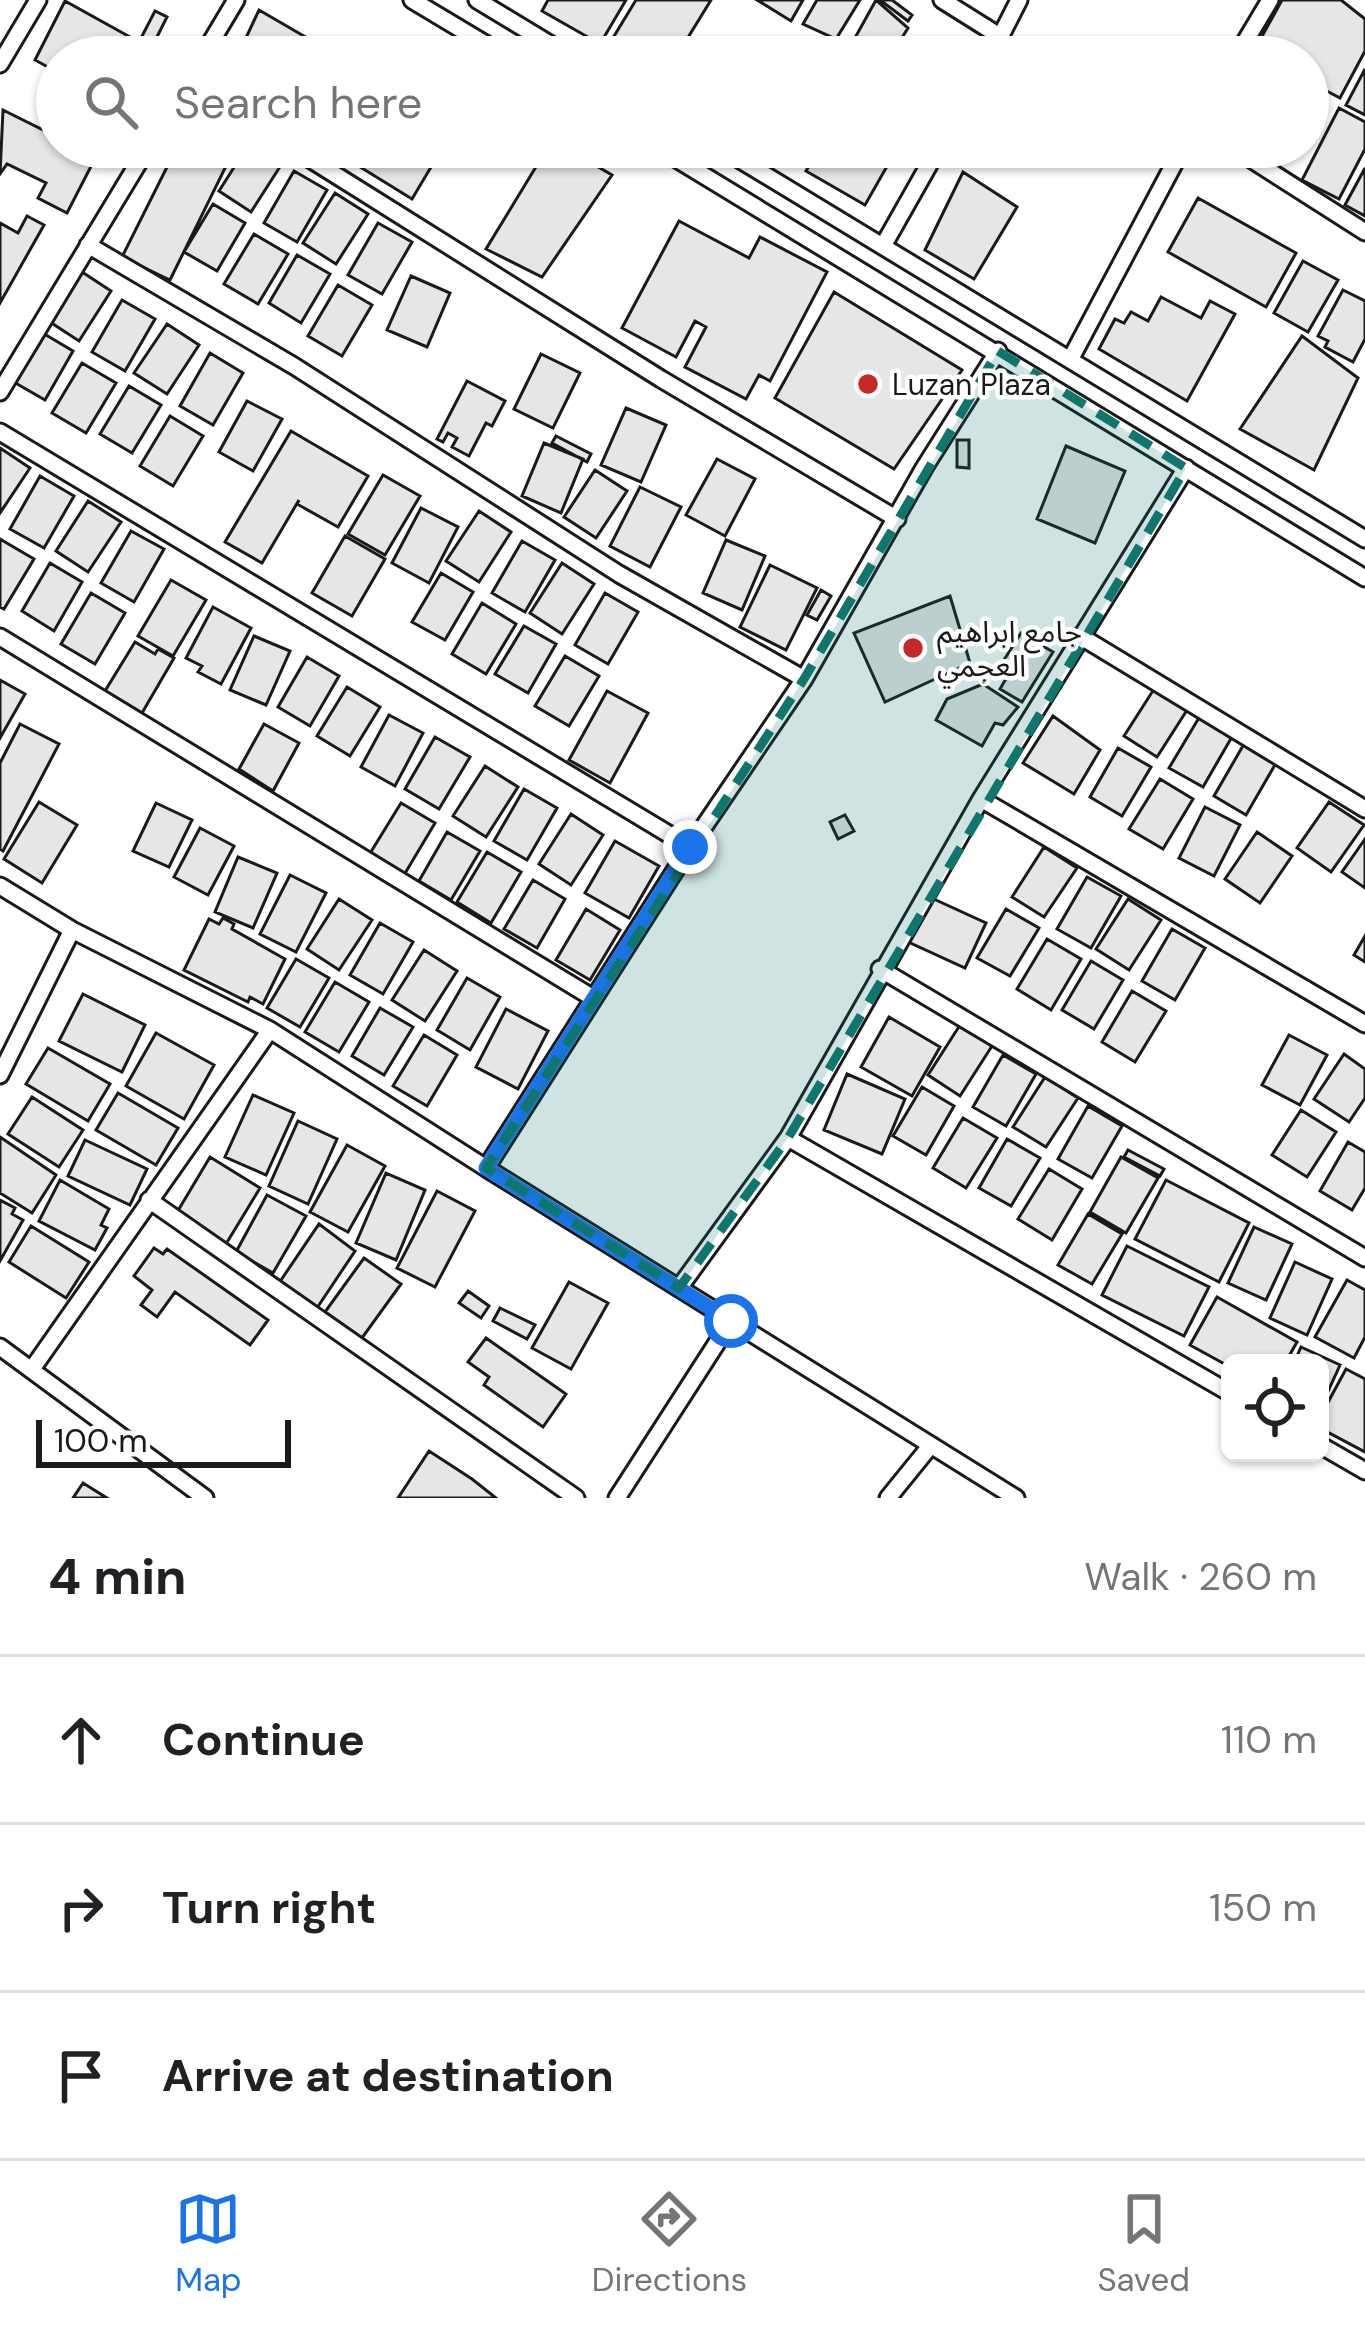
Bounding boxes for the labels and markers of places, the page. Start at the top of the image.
place label: Luzan Plaza [892,365,1051,404]
marker: Luzan Plaza [855,371,881,397]
place label: جامع ابراهيم العجمي [937,612,1082,688]
marker: جامع ابراهيم العجمي [900,635,926,661]

